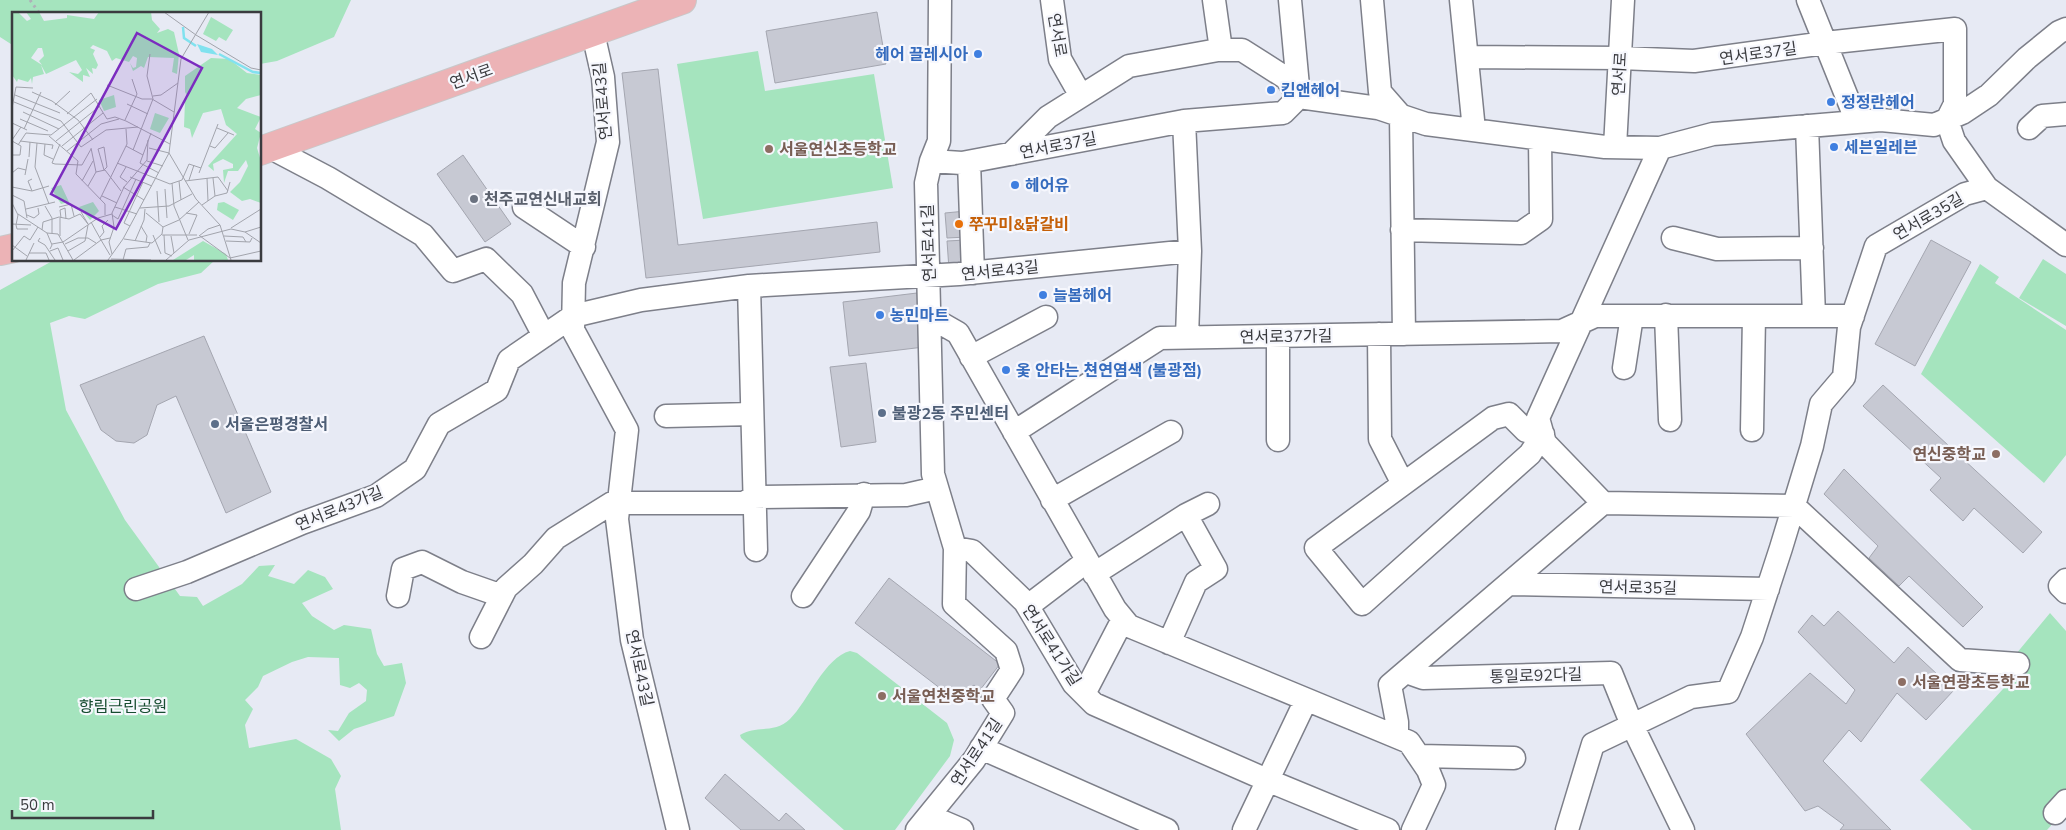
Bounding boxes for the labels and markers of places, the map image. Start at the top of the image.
place label: 헤어 끌레시아 [875,44,968,66]
marker: 헤어 끌레시아 [972,48,984,60]
place label: 킴앤헤어 [1281,80,1340,102]
marker: 킴앤헤어 [1265,84,1277,96]
place label: 정정란헤어 [1841,92,1915,114]
marker: 정정란헤어 [1825,96,1837,108]
place label: 세븐일레븐 [1844,137,1918,159]
place label: 서울연신초등학교 [779,139,897,161]
marker: 세븐일레븐 [1828,141,1840,153]
marker: 서울연신초등학교 [763,143,775,155]
place label: 헤어유 [1025,175,1069,197]
marker: 헤어유 [1009,179,1021,191]
place label: 천주교연신내교회 [484,189,602,211]
marker: 천주교연신내교회 [468,193,480,205]
place label: 쭈꾸미&닭갈비 [969,214,1069,236]
marker: 쭈꾸미&닭갈비 [953,218,965,230]
place label: 늘봄헤어 [1053,285,1112,307]
marker: 늘봄헤어 [1037,289,1049,301]
place label: 농민마트 [890,305,949,327]
marker: 농민마트 [874,309,886,321]
place label: 옻 안타는 쳔연염색 (불광점) [1016,360,1202,382]
marker: 옻 안타는 쳔연염색 (불광점) [1000,364,1012,376]
place label: 불광2동 주민센터 [892,403,1009,425]
marker: 불광2동 주민센터 [876,407,888,419]
place label: 서울은평경찰서 [225,414,328,436]
marker: 서울은평경찰서 [209,418,221,430]
place label: 연신중학교 [1912,444,1986,466]
marker: 연신중학교 [1990,448,2002,460]
place label: 서울연광초등학교 [1912,672,2030,694]
marker: 서울연광초등학교 [1896,676,1908,688]
place label: 서울연천중학교 [892,686,995,708]
marker: 서울연천중학교 [876,690,888,702]

